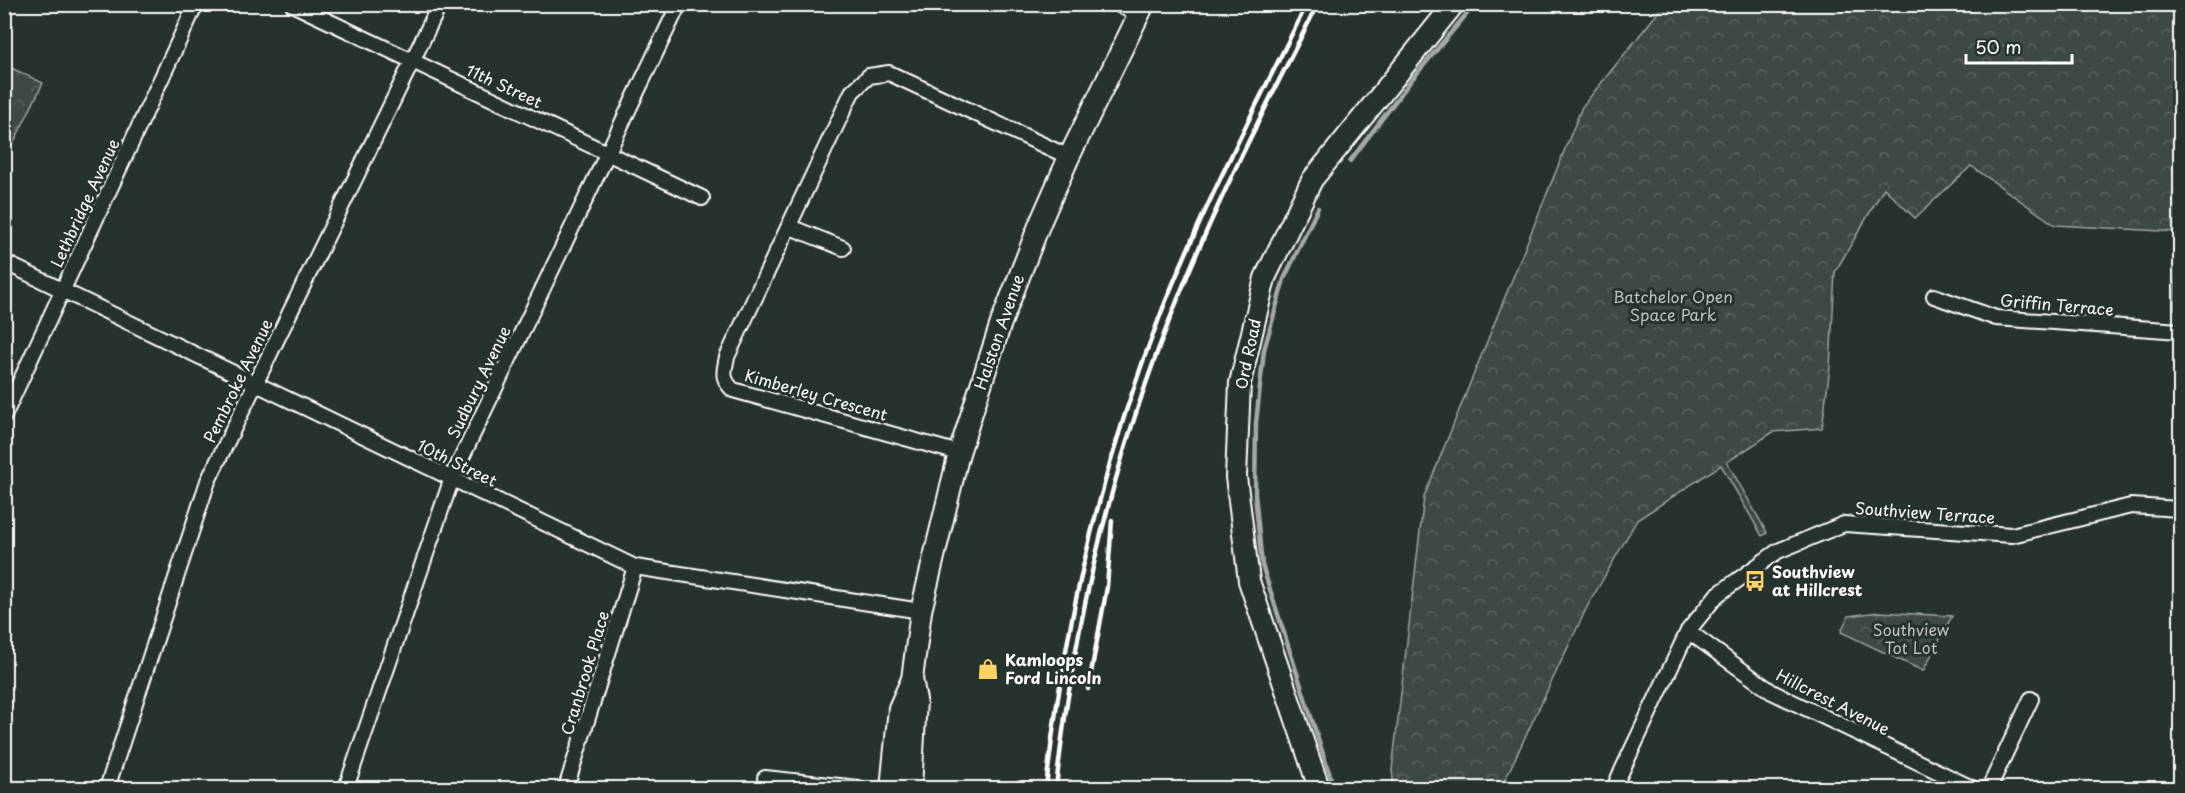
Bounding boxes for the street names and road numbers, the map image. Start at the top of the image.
street label: 11th Street [462,57,547,113]
street label: Lethbridge Avenue [44,134,125,271]
street label: Halston Avenue [967,271,1029,393]
street label: Griffin Terrace [1999,287,2115,321]
street label: Pembroke Avenue [197,314,278,447]
street label: Ord Road [1228,316,1266,391]
street label: Sudbury Avenue [441,321,516,442]
street label: Kimberley Crescent [742,362,891,426]
street label: 10th Street [414,432,502,492]
street label: Southview Terrace [1854,495,1996,529]
street label: Cranbrook Place [554,608,614,738]
street label: Hillcrest Avenue [1773,662,1895,740]

